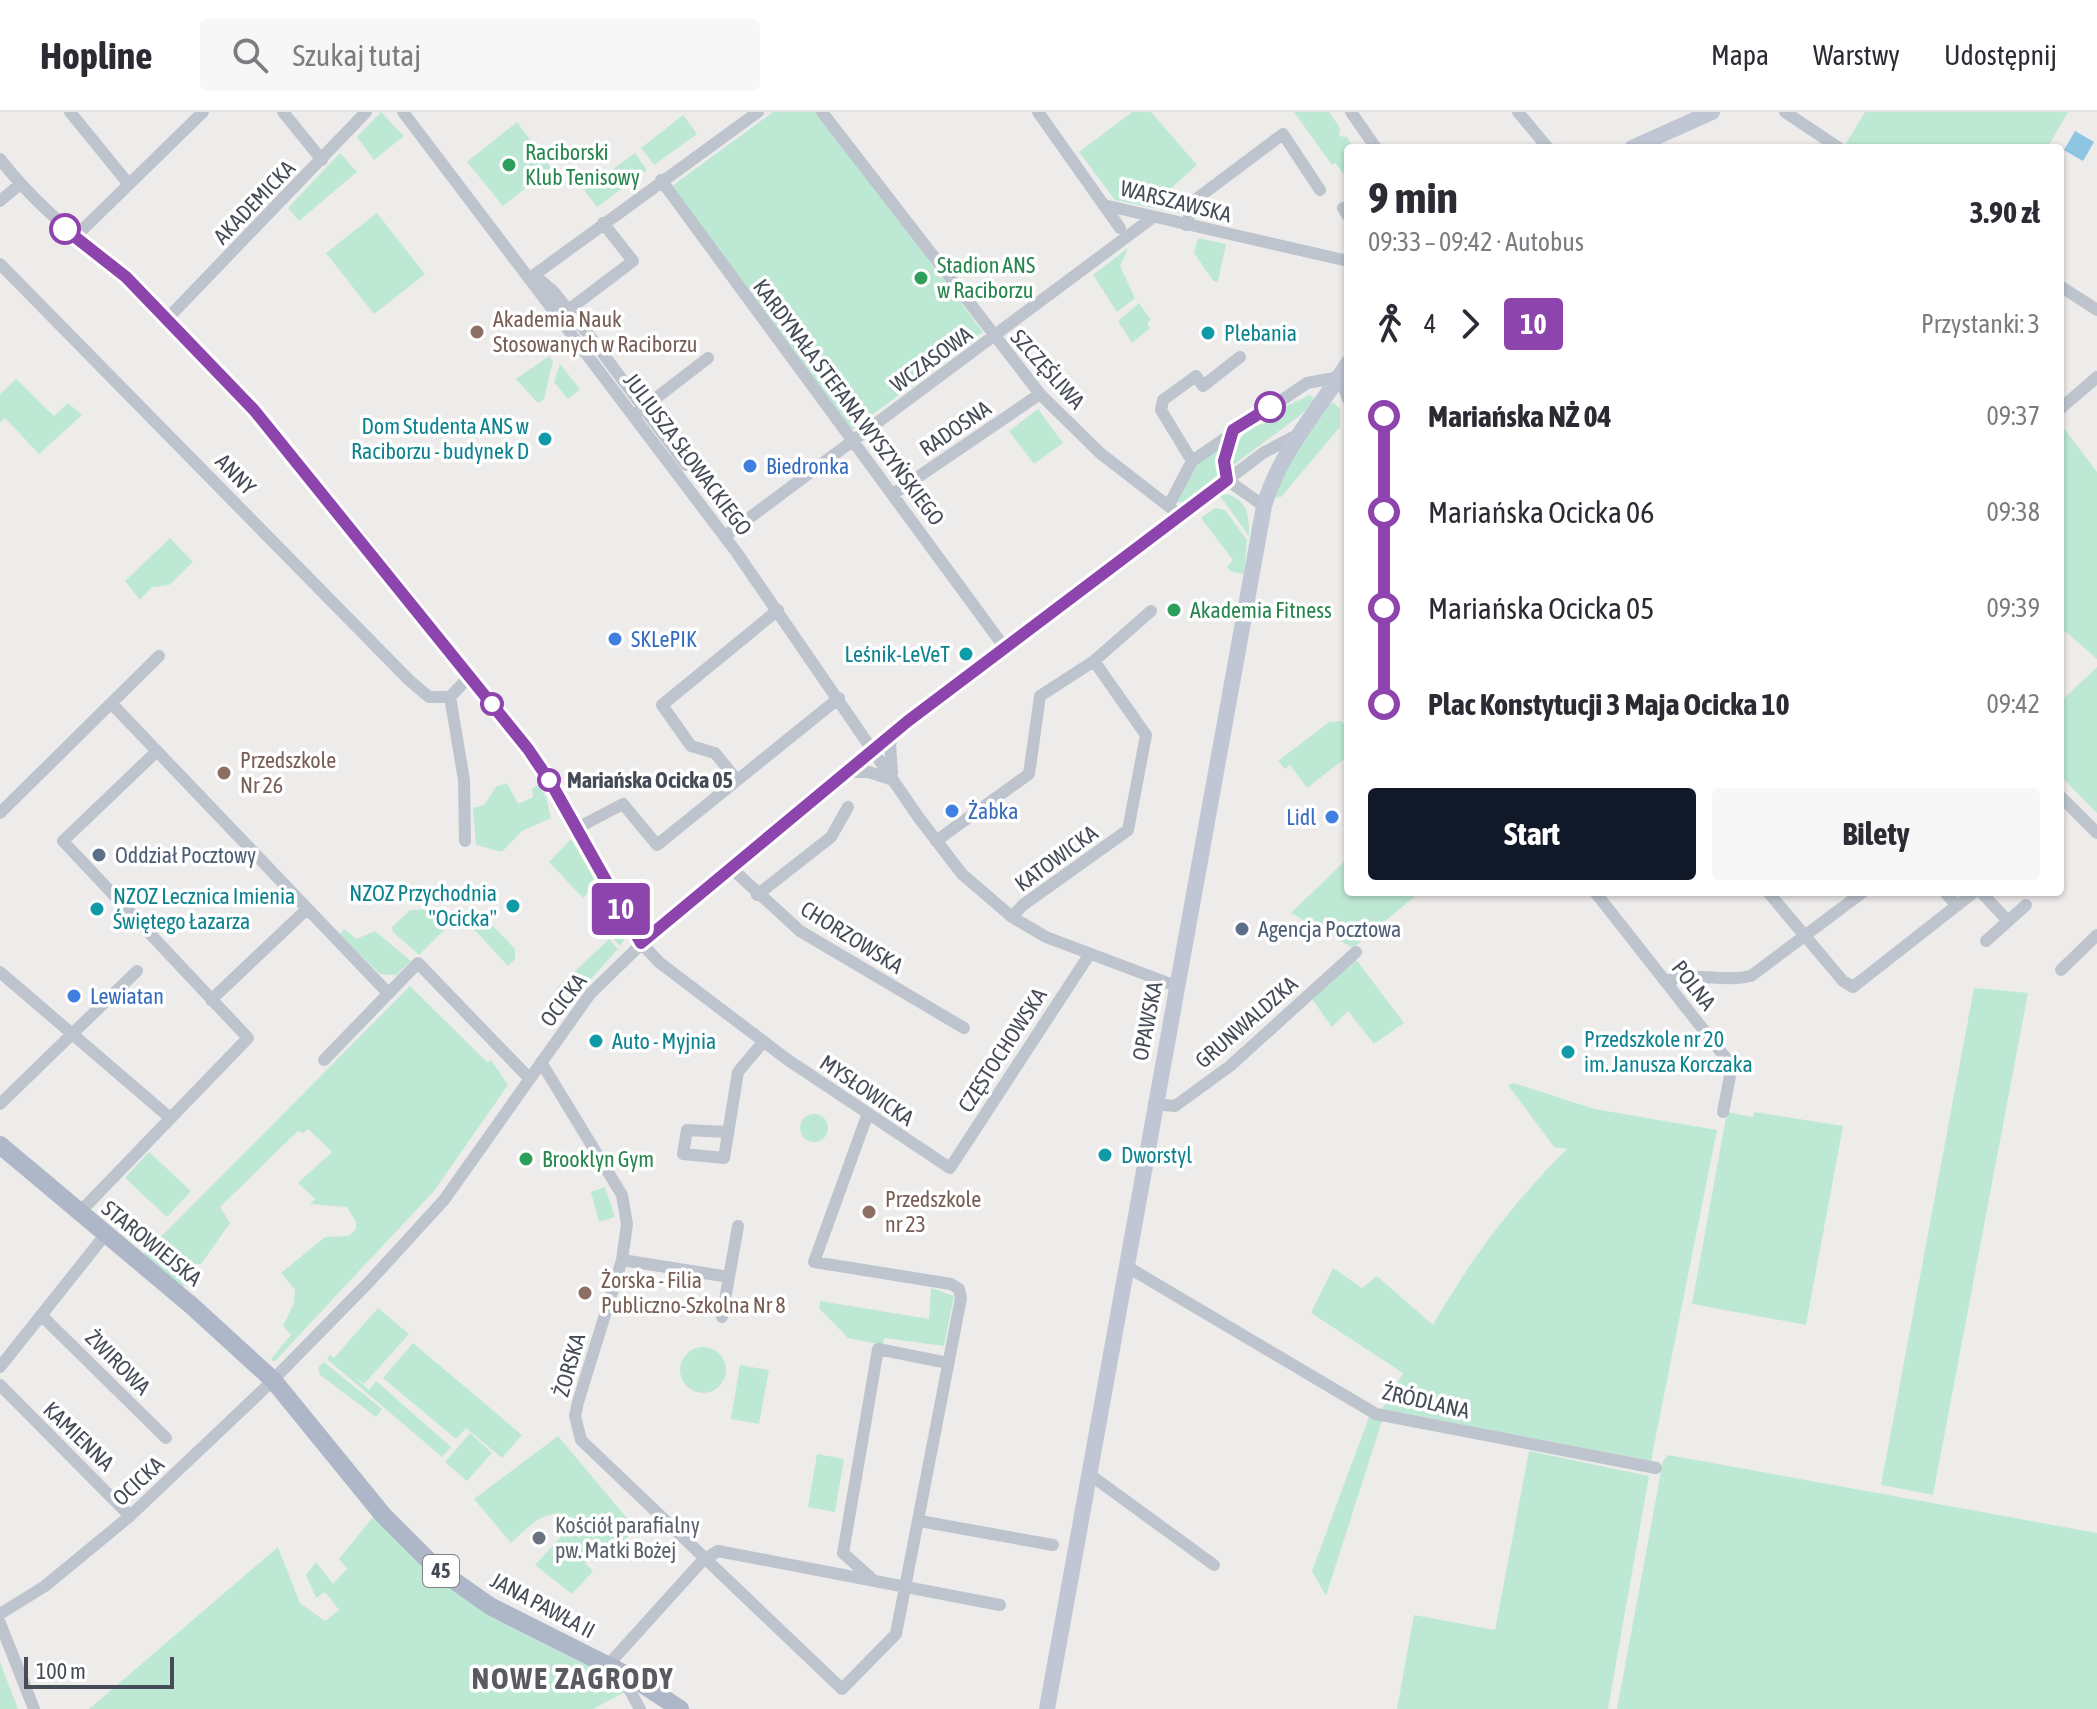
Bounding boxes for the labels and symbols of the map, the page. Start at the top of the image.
place label: Raciborski Klub Tenisowy [525,139,640,190]
street label: AKADEMICKA [208,155,300,249]
marker: Raciborski Klub Tenisowy [500,156,518,174]
street label: WARSZAWSKA [1118,175,1234,227]
unlabelled marker [50,214,80,244]
place label: Stadion ANS w Raciborzu [937,252,1035,303]
marker: Stadion ANS w Raciborzu [912,269,930,287]
street label: KARDYNAŁA STEFANA WYSZYŃSKIEGO [748,274,950,530]
place label: Akademia Nauk Stosowanych w Raciborzu [493,306,697,357]
place label: Plebania [1224,320,1297,346]
street label: WCZASOWA [885,321,977,397]
marker: Akademia Nauk Stosowanych w Raciborzu [468,323,486,341]
street label: SZCZĘŚLIWA [1006,324,1091,414]
marker: Plebania [1199,324,1217,342]
street label: JULIUSZA SŁOWACKIEGO [618,368,758,540]
unlabelled marker [1255,392,1285,422]
street label: RADOSNA [915,395,996,461]
place label: Dom Studenta ANS w Raciborzu - budynek D [351,413,529,464]
marker: Dom Studenta ANS w Raciborzu - budynek D [536,430,554,448]
street label: ANNY [210,448,262,500]
place label: Biedronka [766,453,849,479]
marker: Biedronka [741,457,759,475]
place label: Akademia Fitness [1190,597,1332,623]
marker: Akademia Fitness [1165,601,1183,619]
place label: SKLePIK [631,626,697,652]
marker: SKLePIK [606,630,624,648]
place label: Leśnik-LeVeT [845,641,950,667]
marker: Leśnik-LeVeT [957,645,975,663]
unlabelled marker [481,693,503,715]
place label: Przedszkole Nr 26 [240,747,336,798]
marker: Przedszkole Nr 26 [215,764,233,782]
place label: Mariańska Ocicka 05 [567,767,733,793]
marker: Mariańska Ocicka 05 [538,769,560,791]
place label: Żabka [968,798,1018,824]
marker: Żabka [943,802,961,820]
place label: Lidl [1286,804,1316,830]
marker: Lidl [1323,808,1341,826]
street label: KATOWICKA [1010,819,1102,897]
place label: Oddział Pocztowy [115,842,256,868]
marker: Oddział Pocztowy [90,846,108,864]
place label: NZOZ Przychodnia "Ocicka" [349,880,497,931]
place label: NZOZ Lecznica Imienia Świętego Łazarza [113,883,295,934]
line badge: 10 [585,883,657,935]
street label: CHORZOWSKA [796,895,908,979]
marker: NZOZ Przychodnia "Ocicka" [504,897,522,915]
marker: NZOZ Lecznica Imienia Świętego Łazarza [88,900,106,918]
place label: Agencja Pocztowa [1258,916,1401,942]
marker: Agencja Pocztowa [1233,920,1251,938]
street label: POLNA [1667,955,1722,1015]
street label: OCICKA [534,968,592,1032]
street label: GRUNWALDZKA [1190,970,1303,1073]
street label: OPAWSKA [1127,979,1167,1063]
place label: Lewiatan [90,983,164,1009]
street label: CZĘSTOCHOWSKA [952,983,1052,1117]
marker: Lewiatan [65,987,83,1005]
place label: Przedszkole nr 20 im. Janusza Korczaka [1584,1026,1753,1077]
place label: Auto - Myjnia [612,1028,716,1054]
marker: Auto - Myjnia [587,1032,605,1050]
marker: Przedszkole nr 20 im. Janusza Korczaka [1559,1043,1577,1061]
street label: MYSŁOWICKA [815,1049,919,1131]
place label: Dworstyl [1121,1142,1192,1168]
place label: Brooklyn Gym [542,1146,654,1172]
marker: Dworstyl [1096,1146,1114,1164]
marker: Brooklyn Gym [517,1150,535,1168]
place label: Przedszkole nr 23 [885,1186,981,1237]
street label: STAROWIEJSKA [97,1195,207,1291]
marker: Przedszkole nr 23 [860,1203,878,1221]
place label: Żorska - Filia Publiczno-Szkolna Nr 8 [601,1267,786,1318]
marker: Żorska - Filia Publiczno-Szkolna Nr 8 [576,1284,594,1302]
street label: ŻWIROWA [80,1324,156,1400]
street label: ŻORSKA [548,1330,590,1400]
street label: ŹRÓDLANA [1380,1378,1472,1424]
street label: KAMIENNA [38,1396,120,1476]
street label: OCICKA [107,1451,169,1511]
place label: Kościół parafialny pw. Matki Bożej [555,1512,700,1563]
marker: Kościół parafialny pw. Matki Bożej [530,1529,548,1547]
road number: 45 [423,1555,459,1587]
street label: JANA PAWŁA II [486,1567,600,1643]
scale bar [24,1653,174,1689]
district label: NOWE ZAGRODY [471,1661,675,1695]

